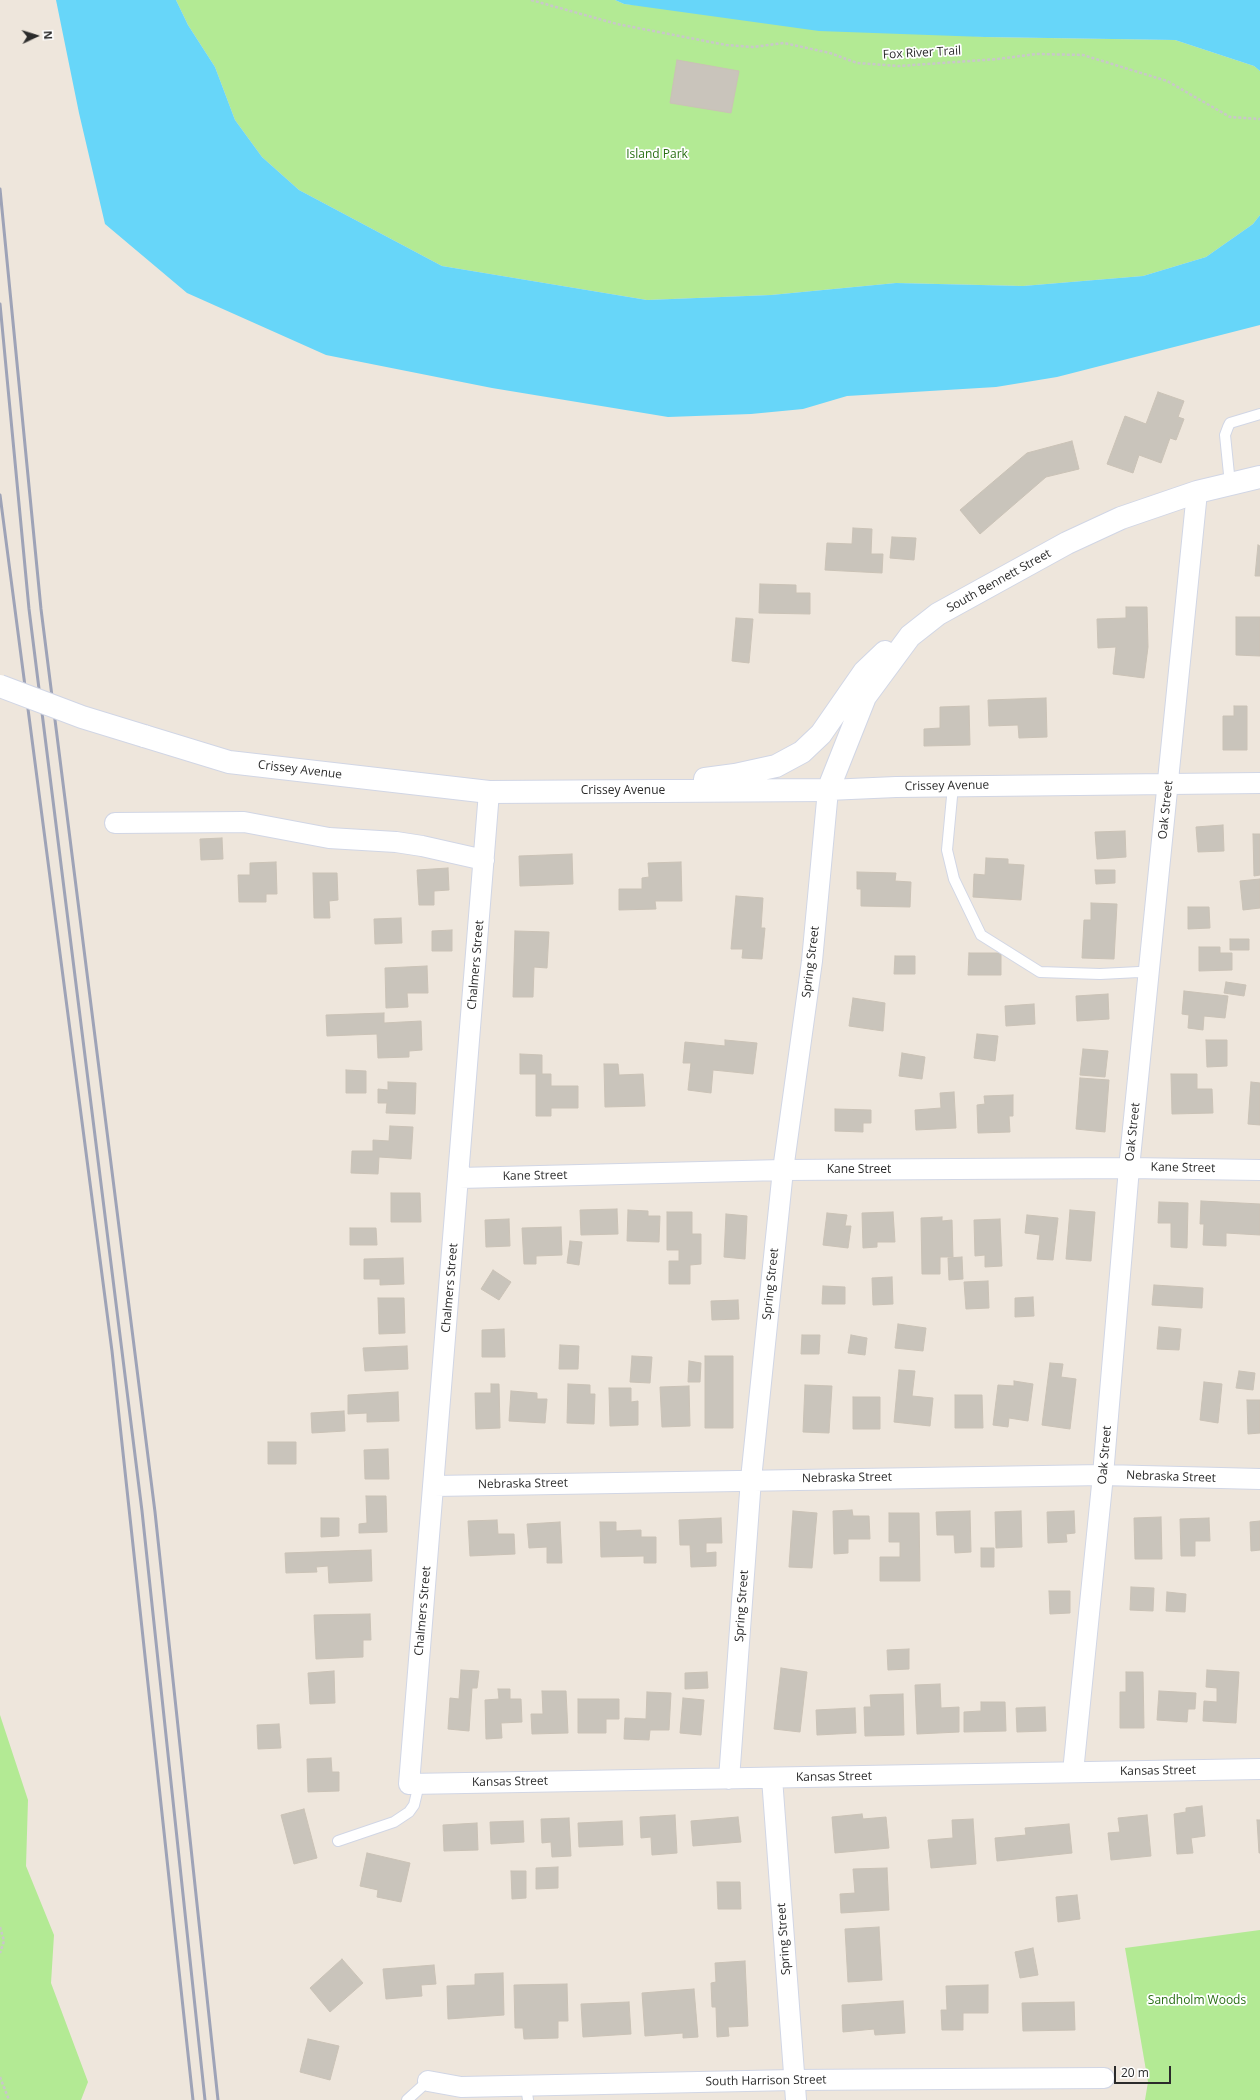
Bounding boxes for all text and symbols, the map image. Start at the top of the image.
north arrow [16,16,56,56]
text: N [41,30,56,40]
street label: Fox River Trail [883,44,961,62]
park label: Island Park [626,148,688,162]
street label: South Bennett Street [944,546,1054,616]
street label: Crissey Avenue [257,758,343,782]
street label: Crissey Avenue [905,778,989,794]
street label: Oak Street [1156,780,1176,840]
street label: Crissey Avenue [581,784,665,798]
street label: Chalmers Street [465,920,487,1010]
street label: Spring Street [799,925,823,999]
street label: Oak Street [1123,1102,1143,1162]
street label: Kane Street [1151,1160,1215,1176]
street label: Kane Street [827,1163,891,1177]
street label: Kane Street [503,1168,567,1184]
street label: Chalmers Street [439,1243,461,1333]
street label: Spring Street [760,1247,782,1321]
street label: Oak Street [1095,1425,1115,1485]
street label: Nebraska Street [1126,1468,1216,1486]
street label: Nebraska Street [802,1470,892,1486]
street label: Nebraska Street [478,1476,568,1492]
street label: Chalmers Street [412,1566,434,1656]
street label: Spring Street [732,1569,752,1643]
street label: Kansas Street [1120,1763,1196,1779]
street label: Kansas Street [796,1769,872,1785]
street label: Kansas Street [472,1774,548,1790]
street label: Spring Street [774,1902,794,1976]
park label: Sandholm Woods [1148,1994,1246,2008]
scale bar [1116,2058,1173,2084]
text: 20 m [1121,2064,1149,2081]
street label: South Harrison Street [705,2073,827,2089]

